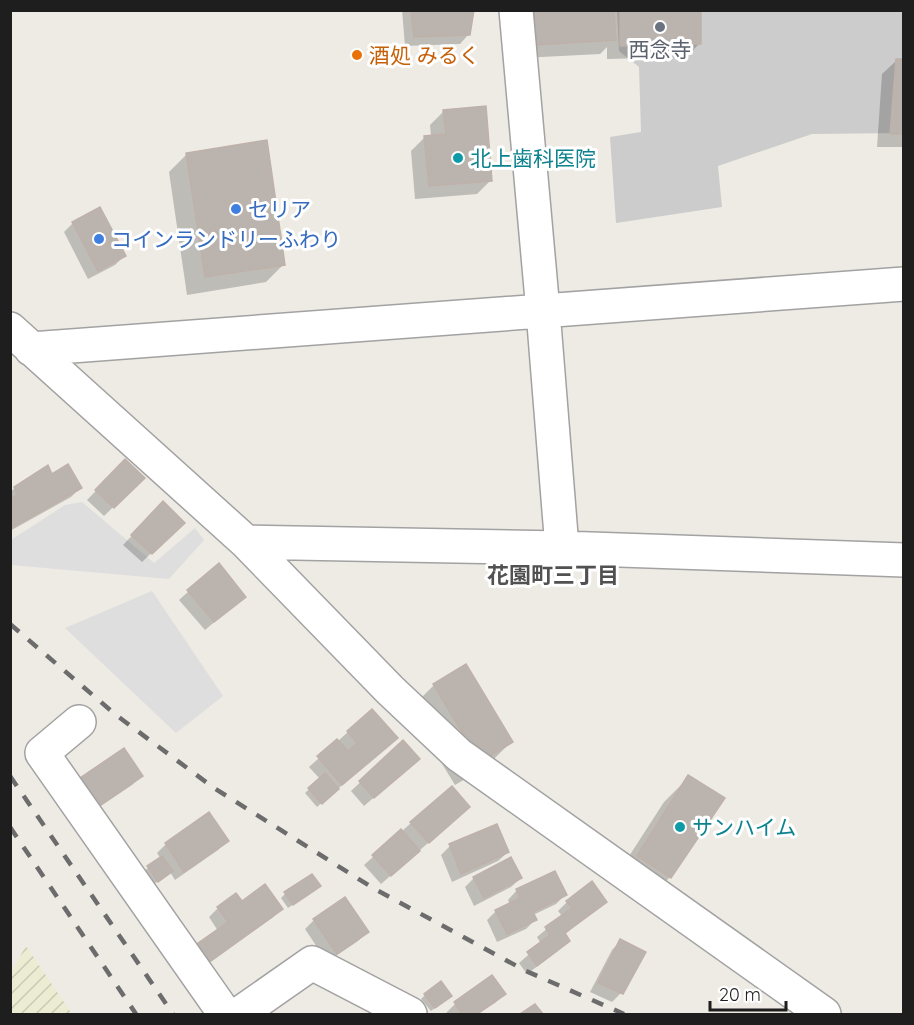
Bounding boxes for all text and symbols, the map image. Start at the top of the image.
marker: 西念寺 [653,20,667,34]
place label: 西念寺 [629,36,692,62]
place label: 酒処 みるく [369,42,480,68]
marker: 酒処 みるく [350,48,364,62]
place label: 北上歯科医院 [470,145,596,171]
marker: 北上歯科医院 [451,151,465,165]
place label: セリア [248,196,311,222]
marker: セリア [229,202,243,216]
place label: コインランドリーふわり [111,226,341,252]
marker: コインランドリーふわり [92,232,106,246]
district label: 花園町三丁目 [487,561,619,589]
place label: サンハイム [692,814,796,840]
marker: サンハイム [673,820,687,834]
scale bar [710,974,786,1012]
text: 20 m [719,983,761,1006]

